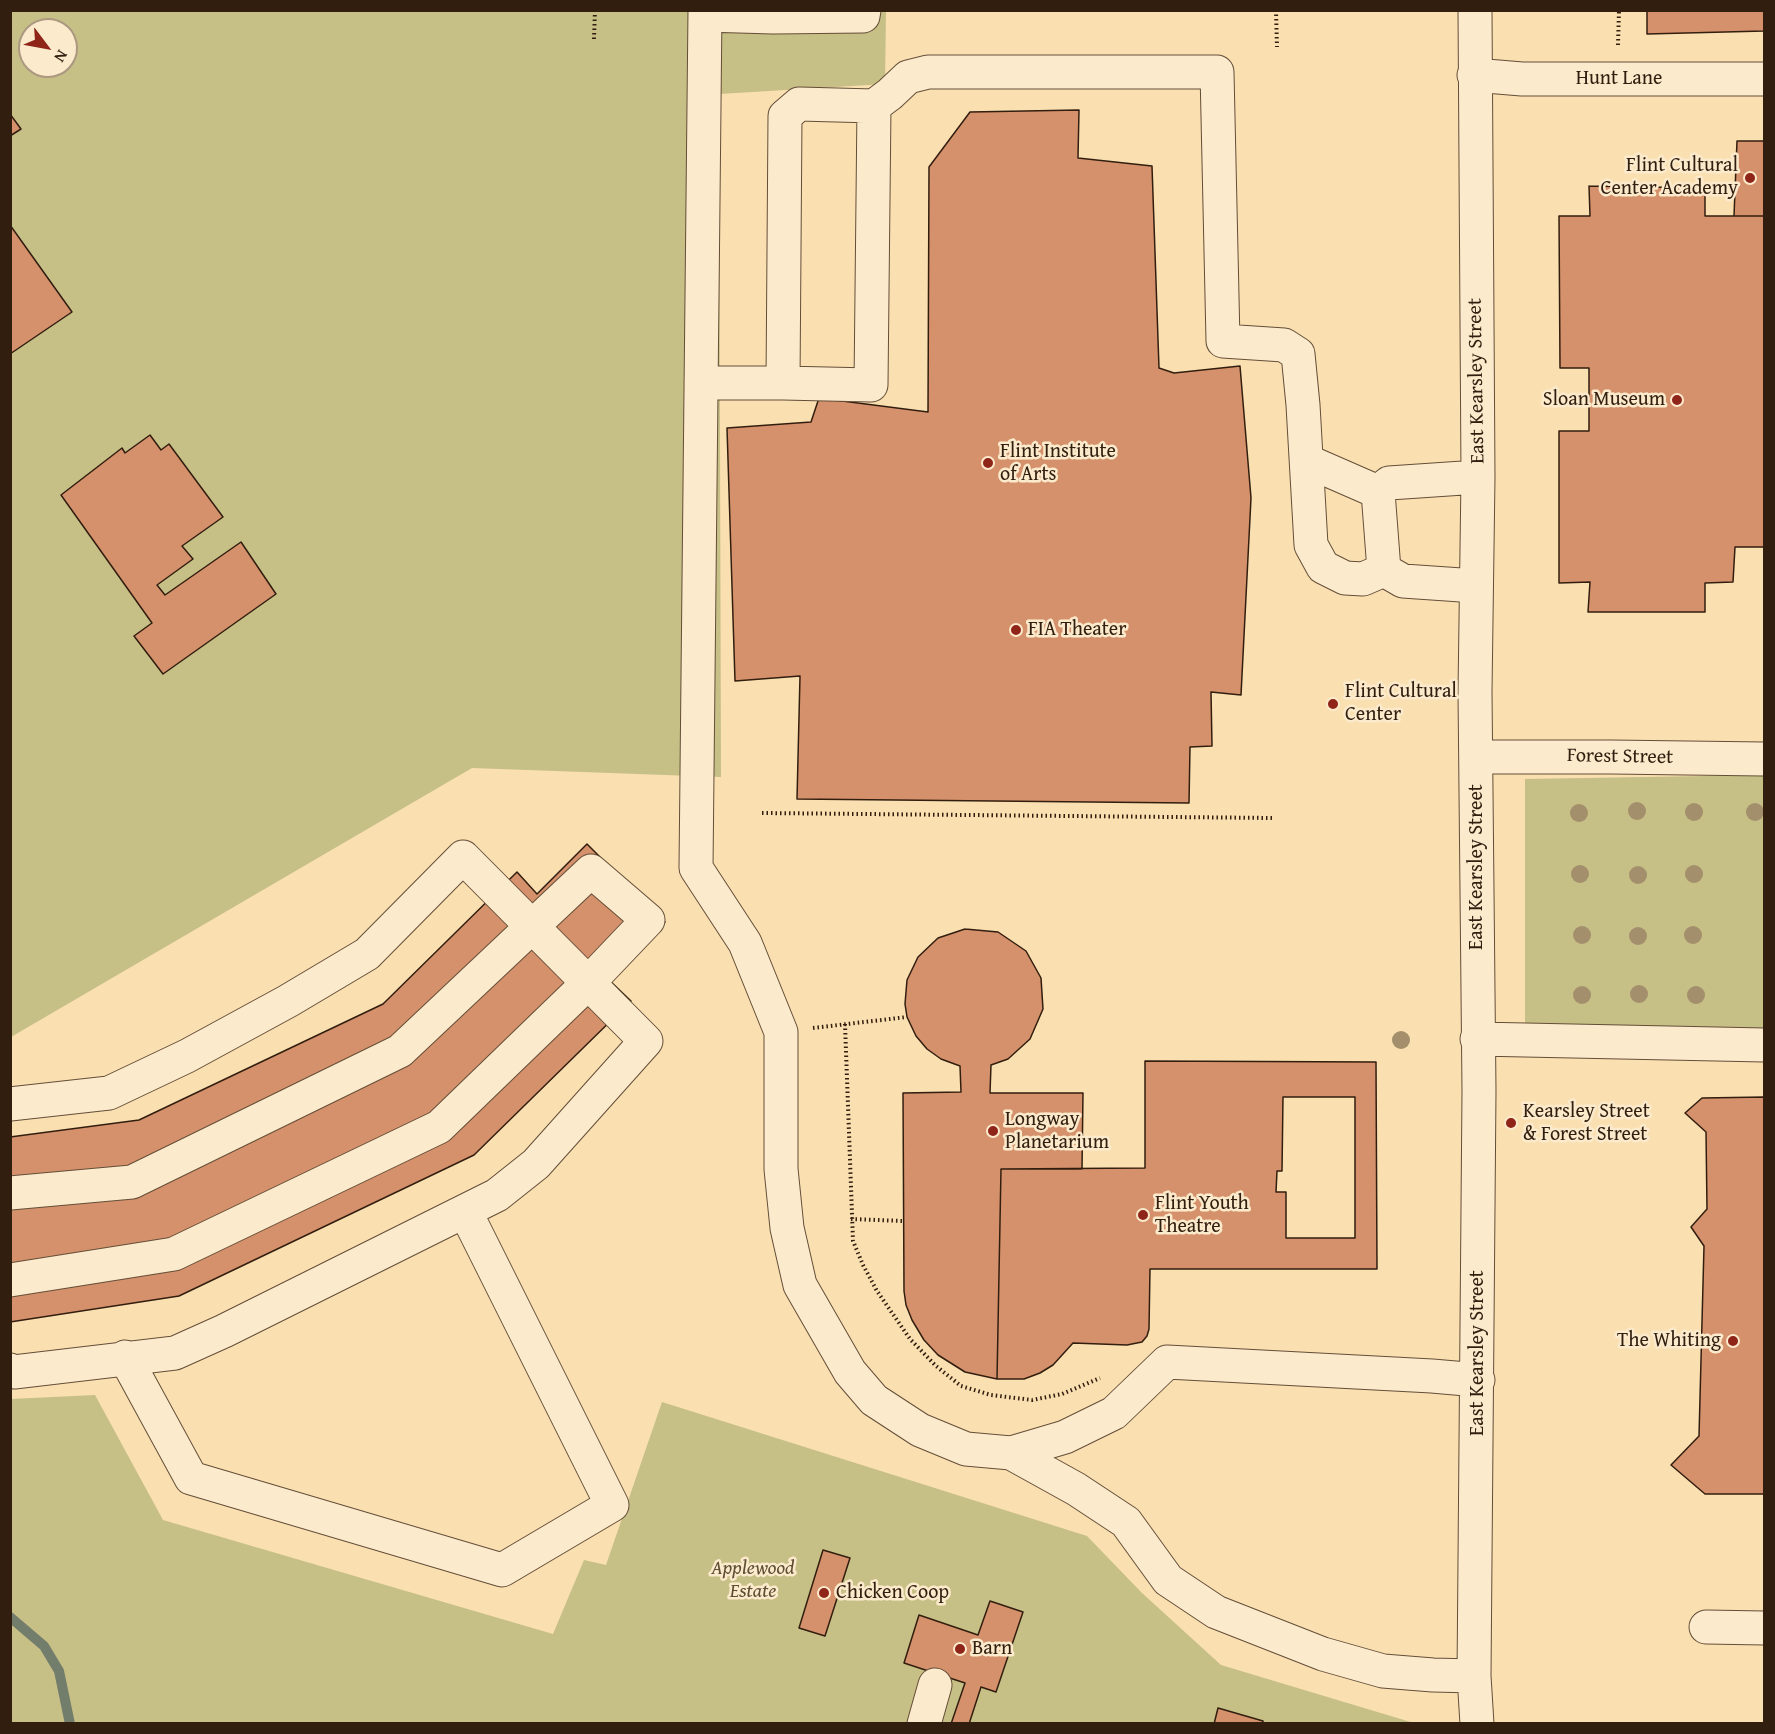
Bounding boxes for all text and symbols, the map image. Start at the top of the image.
north arrow [18,18,78,78]
text: N [49,46,75,67]
street label: Hunt Lane [1576,67,1662,91]
place label: Flint Cultural Center Academy [1601,154,1738,201]
marker: Flint Cultural Center Academy [1743,171,1757,185]
street label: East Kearsley Street [1464,298,1490,464]
place label: Sloan Museum [1543,388,1665,412]
marker: Sloan Museum [1670,393,1684,407]
place label: Flint Institute of Arts [1000,440,1116,487]
marker: Flint Institute of Arts [981,456,995,470]
place label: FIA Theater [1028,618,1126,642]
marker: FIA Theater [1009,623,1023,637]
place label: Flint Cultural Center [1345,680,1457,727]
marker: Flint Cultural Center [1326,697,1340,711]
street label: Forest Street [1567,744,1673,770]
street label: East Kearsley Street [1465,784,1489,950]
place label: Kearsley Street & Forest Street [1523,1100,1650,1147]
place label: Longway Planetarium [1005,1108,1109,1155]
marker: Kearsley Street & Forest Street [1504,1116,1518,1130]
marker: Longway Planetarium [986,1124,1000,1138]
place label: Flint Youth Theatre [1155,1192,1249,1239]
marker: Flint Youth Theatre [1136,1208,1150,1222]
street label: East Kearsley Street [1466,1270,1490,1436]
place label: The Whiting [1617,1329,1721,1353]
marker: The Whiting [1726,1334,1740,1348]
park label: Applewood Estate [711,1557,795,1604]
place label: Chicken Coop [836,1581,949,1605]
marker: Chicken Coop [817,1586,831,1600]
place label: Barn [972,1637,1012,1661]
marker: Barn [953,1642,967,1656]

